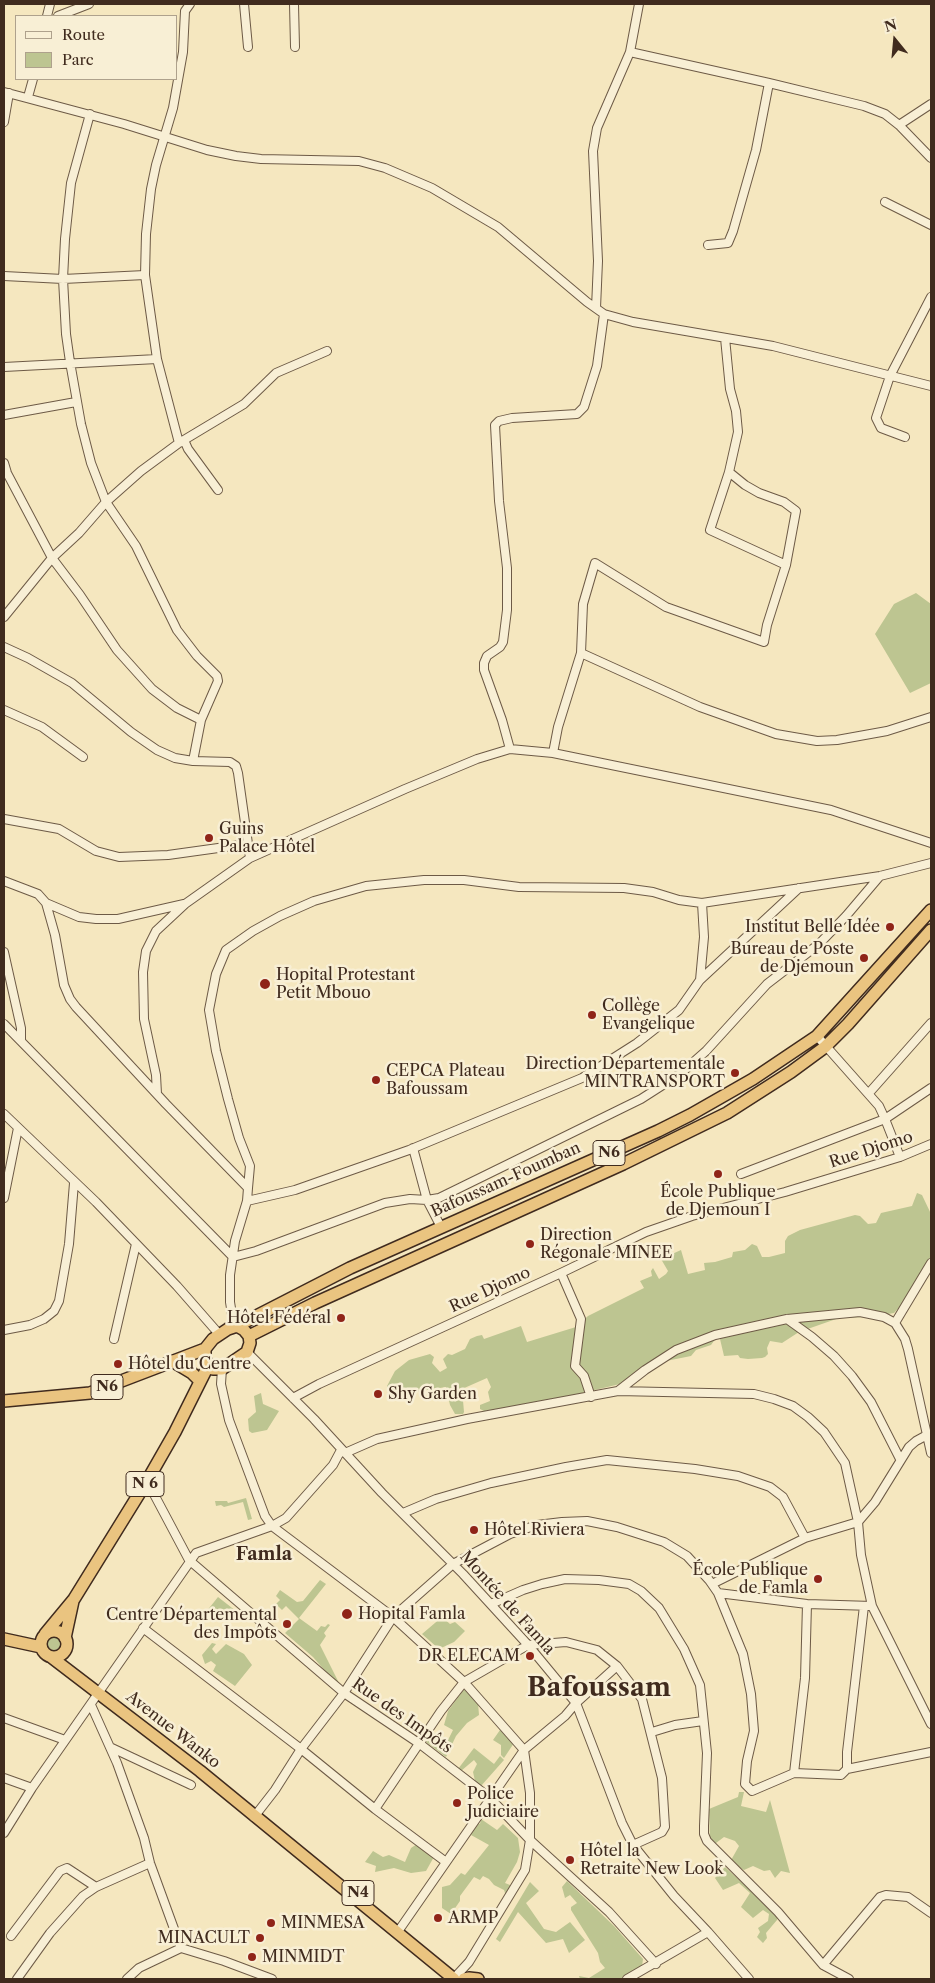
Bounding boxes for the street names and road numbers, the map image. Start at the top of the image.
street label: Rue Djomo [827,1127,915,1173]
street label: Bafoussam-Foumban [428,1138,584,1222]
road number: N6 [593,1140,625,1166]
street label: Rue Djomo [447,1263,533,1317]
road number: N6 [91,1374,123,1400]
road number: N 6 [126,1472,164,1496]
street label: Montée de Famla [455,1547,559,1659]
street label: Rue des Impôts [348,1674,456,1758]
street label: Avenue Wanko [122,1687,224,1773]
road number: N4 [342,1880,374,1906]

